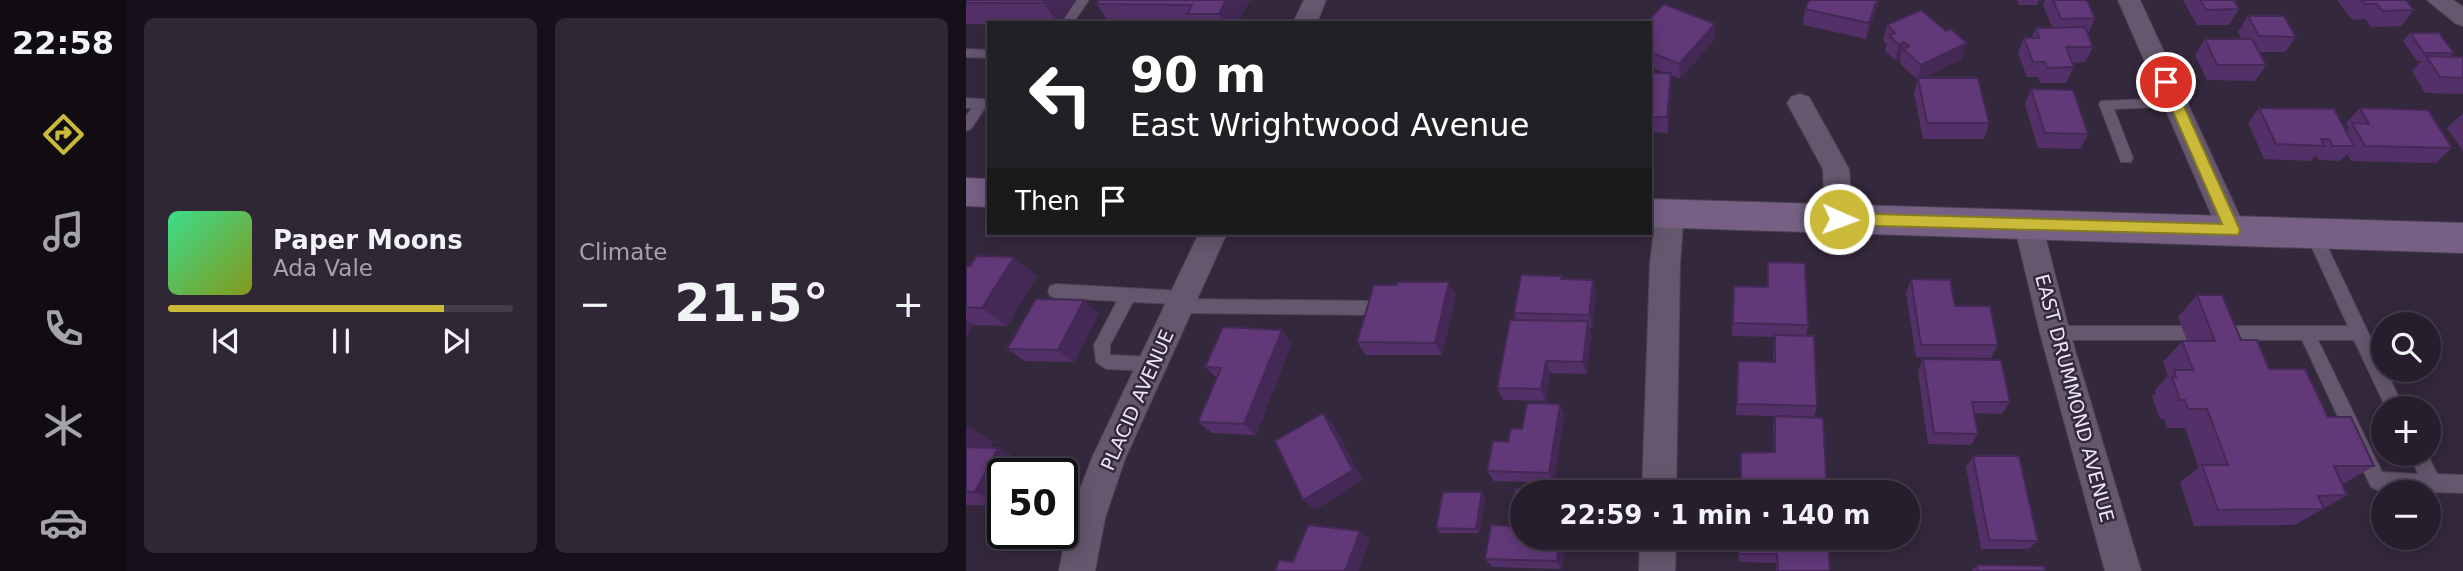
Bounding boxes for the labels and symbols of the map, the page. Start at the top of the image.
pin [2136,52,2196,112]
position arrow [1802,182,1876,256]
street label: EAST DRUMMOND AVENUE [2031,272,2119,524]
street label: PLACID AVENUE [1096,326,1178,474]
speed limit sign: 50 [987,458,1078,549]

